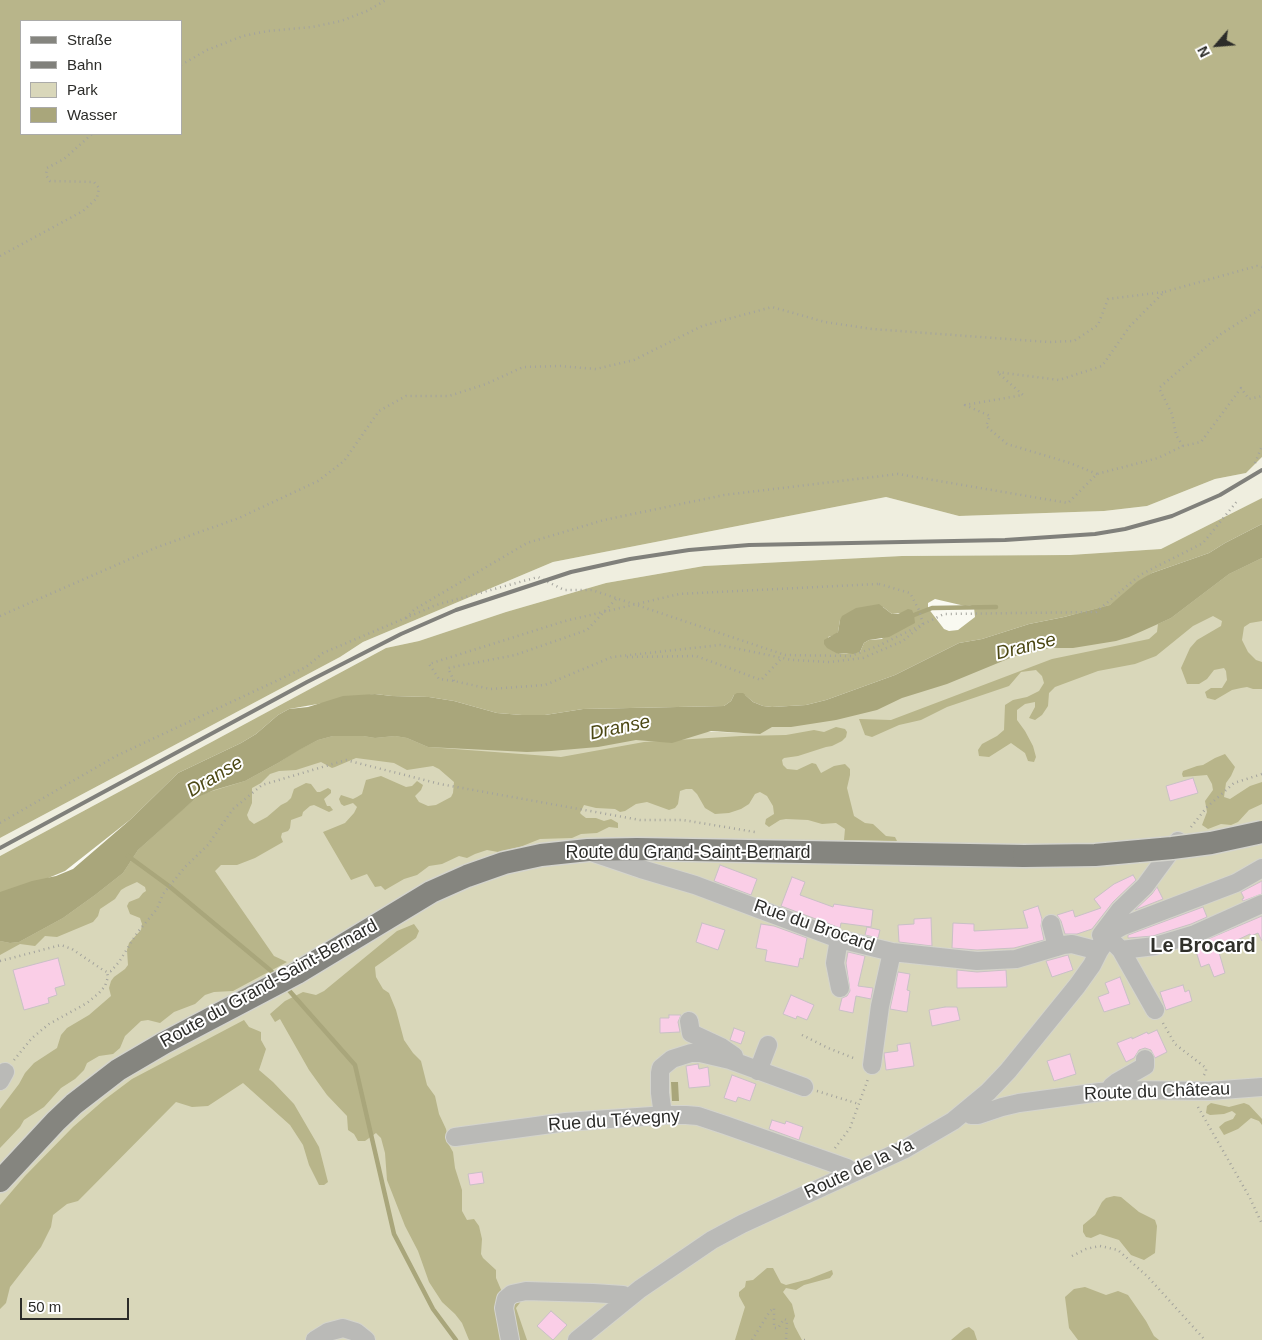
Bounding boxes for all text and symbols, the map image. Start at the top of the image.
legend [20,20,182,135]
north arrow [1192,20,1242,70]
text: Straße [67,31,112,48]
text: N [1194,44,1213,60]
text: Bahn [67,56,102,73]
text: Park [67,81,98,98]
text: Wasser [67,106,117,123]
water label: Dranse [994,629,1058,665]
water label: Dranse [588,710,652,746]
water label: Dranse [183,751,247,803]
street label: Route du Grand-Saint-Bernard [565,842,811,864]
street label: Rue du Brocard [751,895,877,957]
street label: Route du Grand-Saint-Bernard [157,915,381,1053]
district label: Le Brocard [1150,934,1256,958]
street label: Route du Château [1084,1079,1230,1105]
street label: Rue du Tévegny [547,1106,681,1136]
street label: Route de la Ya [801,1134,917,1204]
scale bar [22,1288,131,1320]
text: 50 m [28,1298,61,1315]

